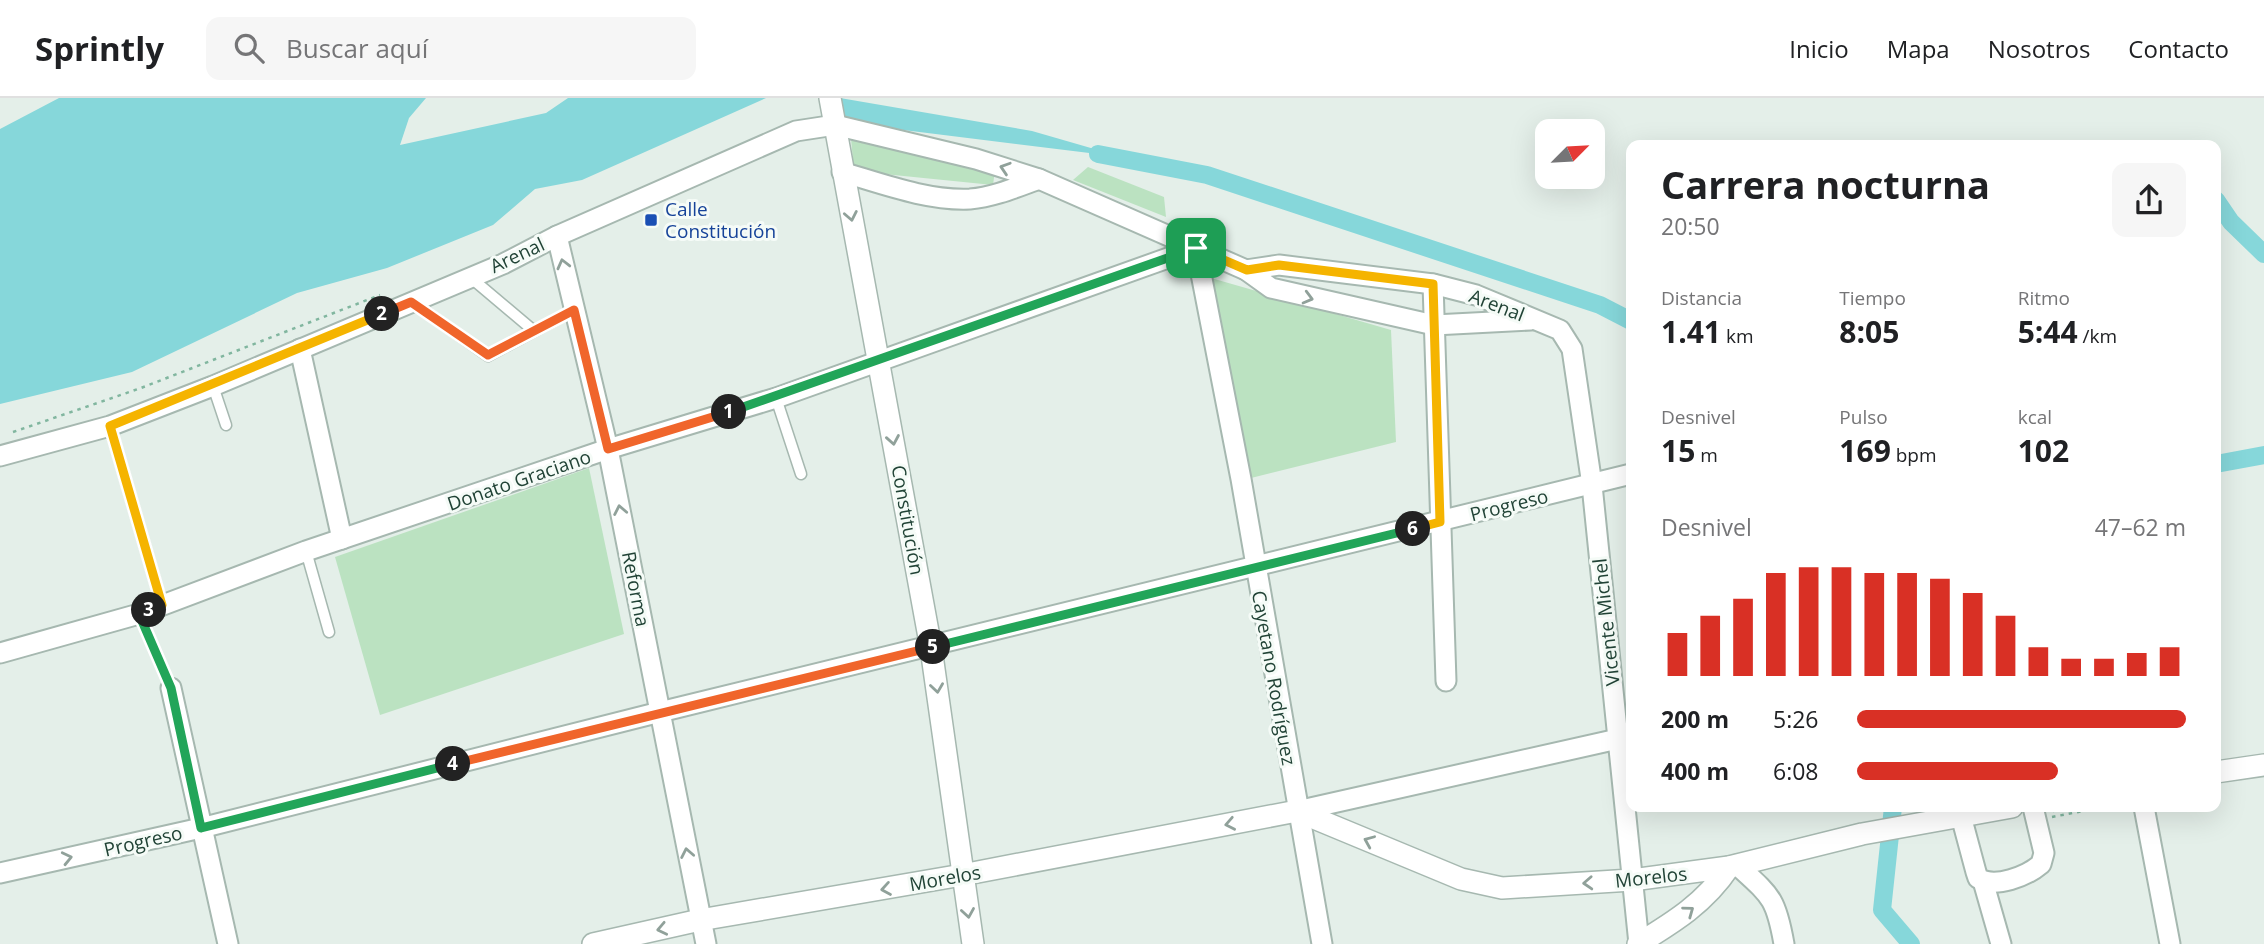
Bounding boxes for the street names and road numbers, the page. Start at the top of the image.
street label: Arenal [485,231,549,279]
street label: Arenal [1466,283,1528,327]
street label: Donato Graciano [444,443,594,517]
street label: Constitución [886,463,930,577]
street label: Progreso [1467,483,1551,527]
street label: Reforma [616,549,656,629]
street label: Vicente Michel [1586,557,1626,687]
street label: Cayetano Rodríguez [1246,589,1302,767]
street label: Progreso [101,819,185,863]
street label: Morelos [907,859,983,897]
street label: Morelos [1614,860,1688,894]

